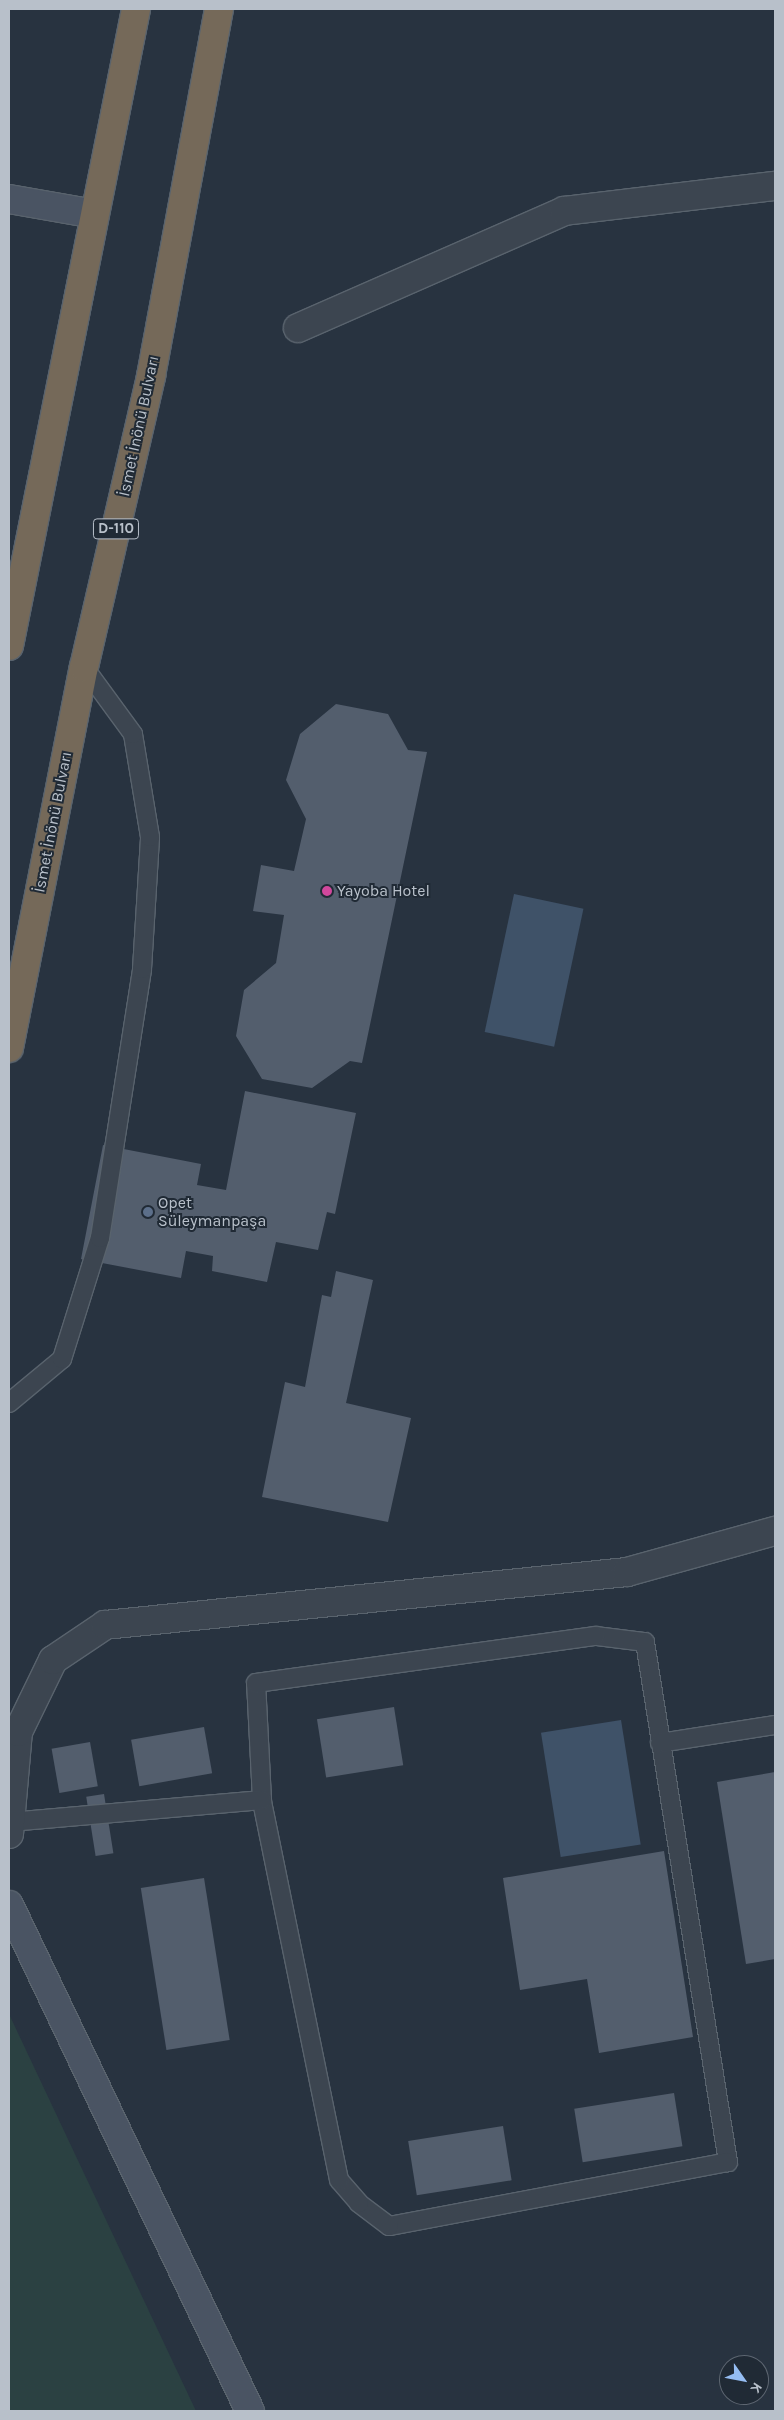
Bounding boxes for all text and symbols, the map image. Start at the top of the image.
street label: İsmet İnönü Bulvarı [115,354,163,498]
road number: D-110 [92,516,140,542]
street label: İsmet İnönü Bulvarı [30,750,76,894]
place label: Yayoba Hotel [337,881,430,901]
marker: Yayoba Hotel [321,885,333,897]
place label: Opet Süleymanpaşa [158,1193,266,1231]
marker: Opet Süleymanpaşa [142,1206,154,1218]
north arrow [719,2355,769,2405]
text: K [747,2379,766,2396]

